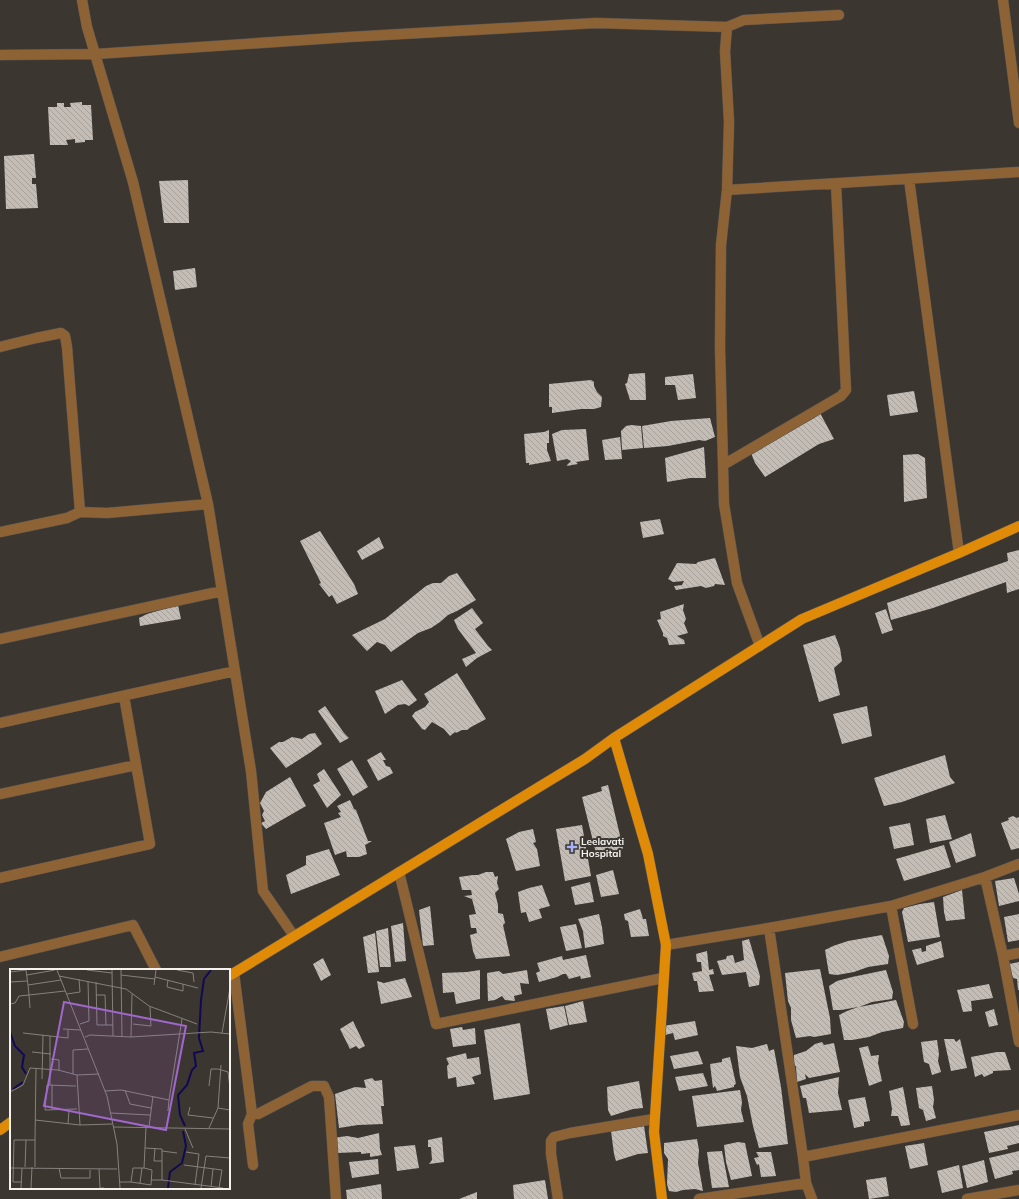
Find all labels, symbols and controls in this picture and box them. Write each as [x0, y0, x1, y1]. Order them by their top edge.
place label: Leelavati Hospital [581, 835, 624, 860]
marker: Leelavati Hospital [566, 841, 578, 853]
inset map [10, 969, 230, 1189]

